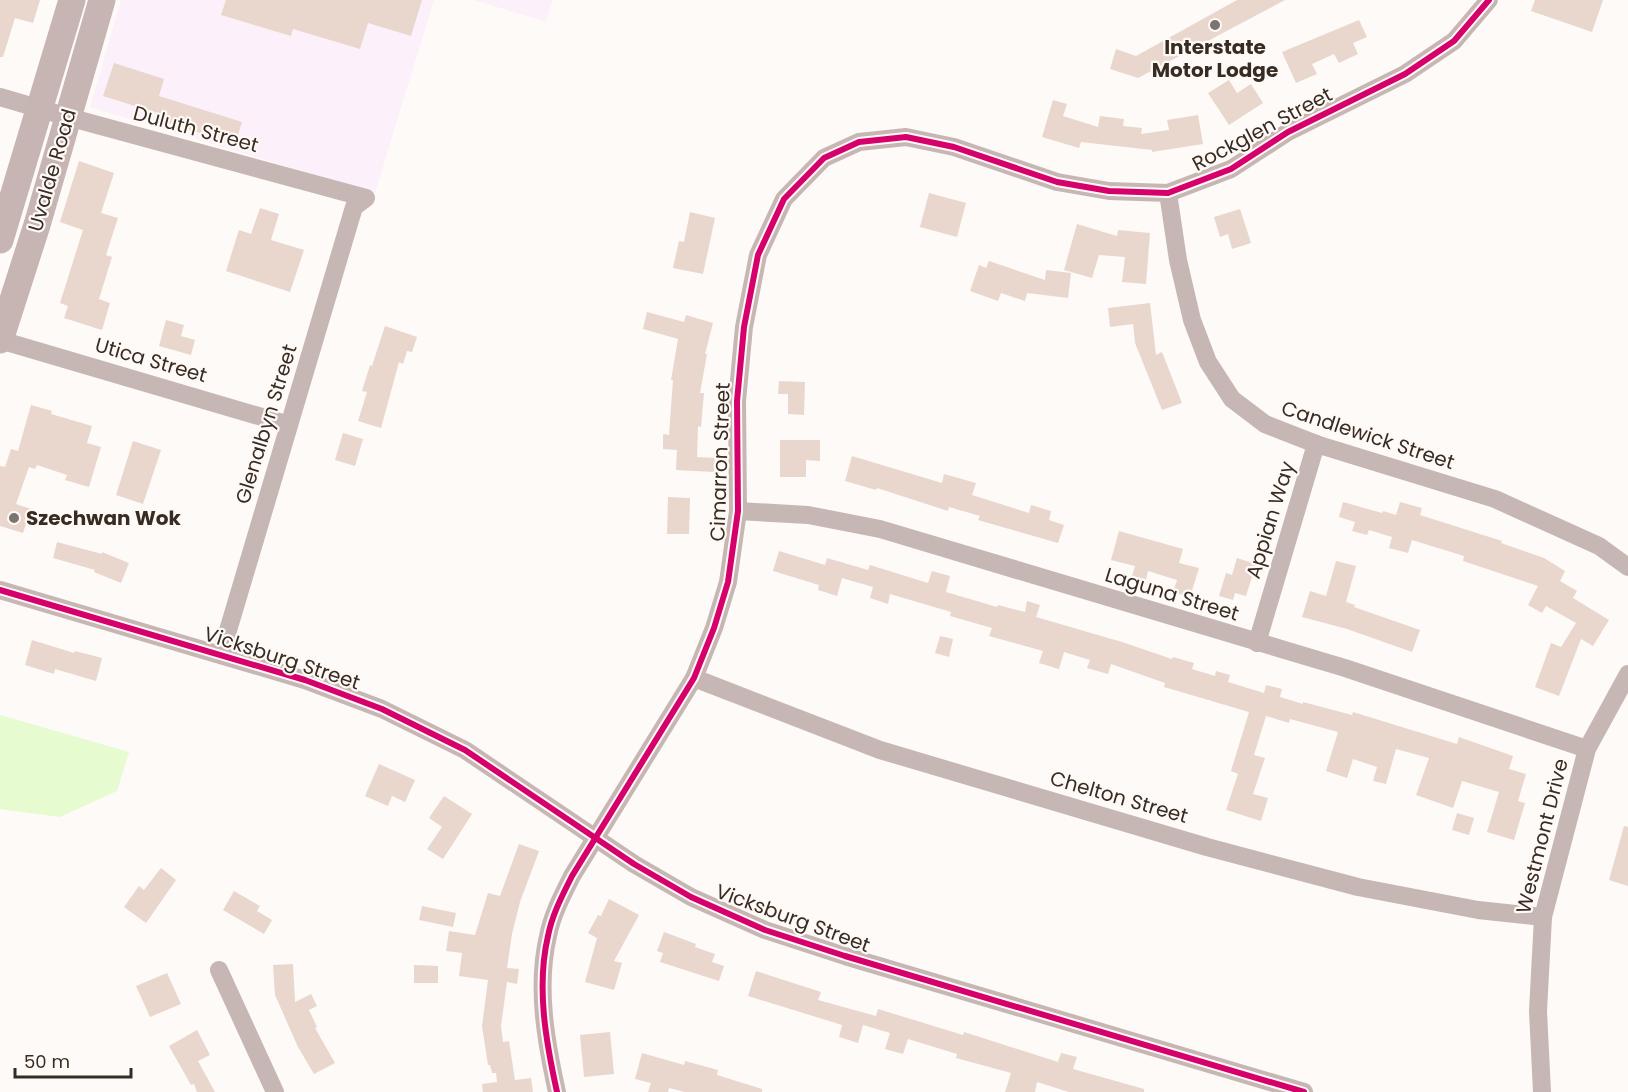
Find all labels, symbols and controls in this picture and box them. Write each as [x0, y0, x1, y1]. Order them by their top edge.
marker: Interstate Motor Lodge [1208, 18, 1222, 32]
place label: Interstate Motor Lodge [1152, 33, 1278, 84]
street label: Rockglen Street [1187, 80, 1337, 178]
street label: Duluth Street [130, 99, 262, 159]
street label: Uvalde Road [21, 105, 83, 235]
street label: Utica Street [92, 331, 210, 389]
street label: Glenalbyn Street [228, 341, 304, 507]
street label: Cimarron Street [703, 382, 737, 542]
street label: Candlewick Street [1278, 394, 1458, 476]
street label: Appian Way [1239, 458, 1301, 582]
place label: Szechwan Wok [26, 504, 182, 532]
marker: Szechwan Wok [7, 511, 21, 525]
street label: Laguna Street [1102, 560, 1242, 628]
street label: Vicksburg Street [200, 620, 364, 696]
street label: Westmont Drive [1509, 756, 1575, 916]
street label: Chelton Street [1047, 764, 1191, 830]
street label: Vicksburg Street [712, 877, 874, 959]
scale bar [15, 1041, 130, 1079]
text: 50 m [24, 1049, 70, 1074]

